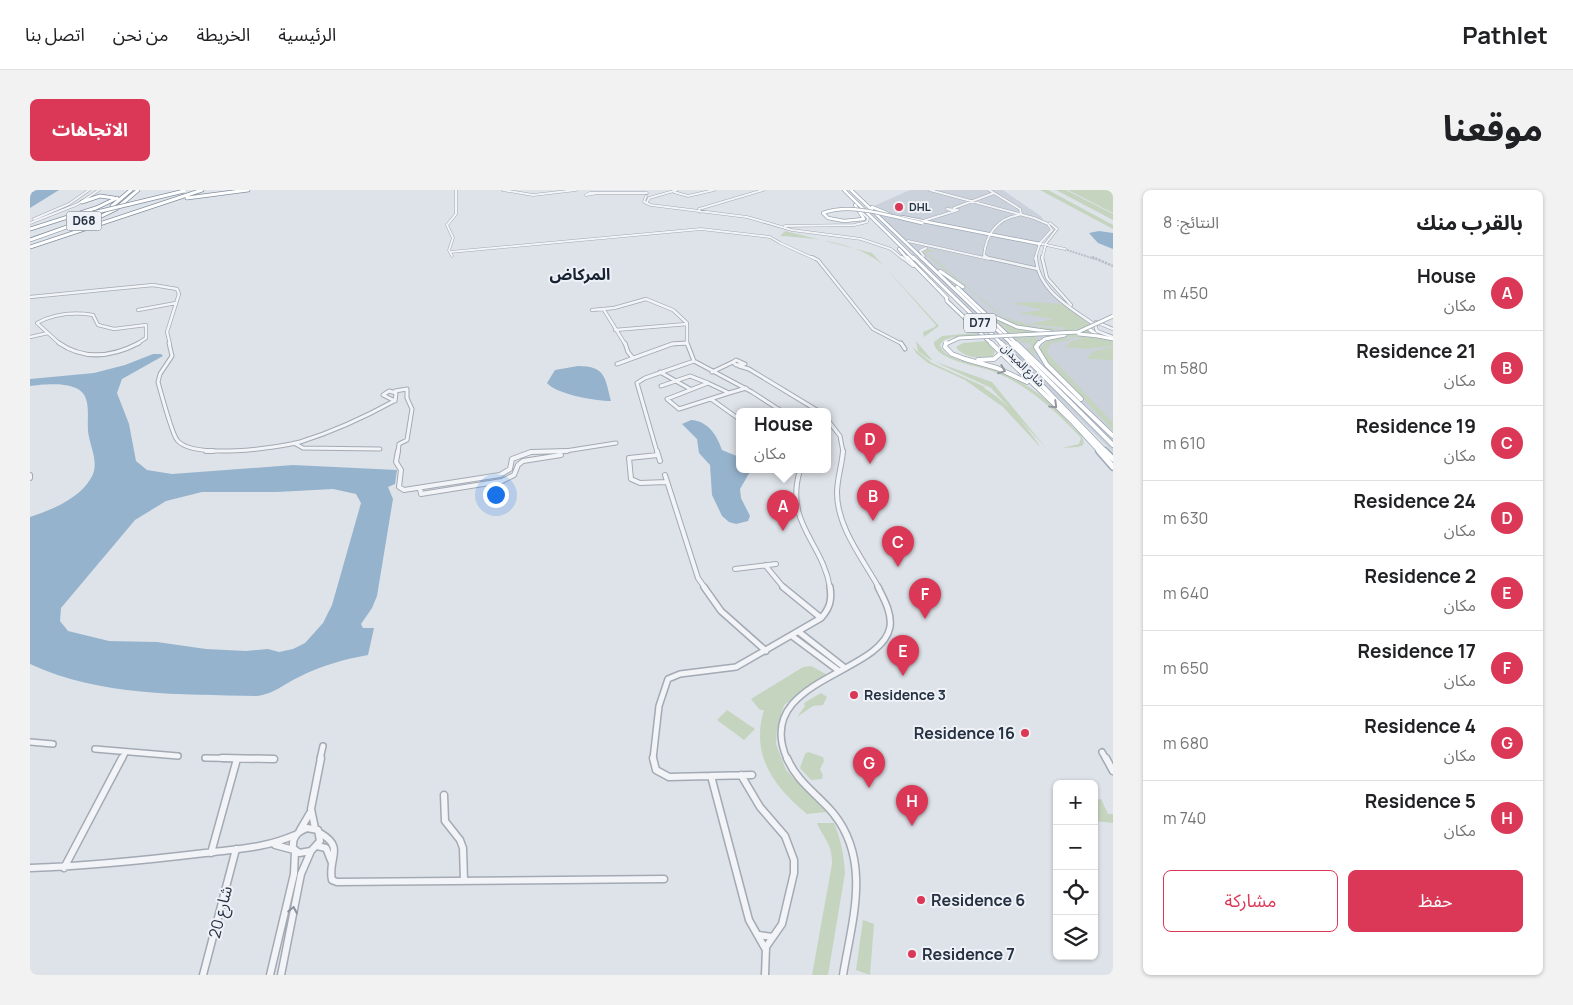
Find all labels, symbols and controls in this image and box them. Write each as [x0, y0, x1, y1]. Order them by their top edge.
text: Pathlet [1462, 18, 1548, 51]
text: اتصل بنا [25, 22, 85, 46]
text: من نحن [113, 22, 168, 46]
text: الخريطة [196, 22, 250, 46]
text: الرئيسية [278, 22, 336, 46]
button: الاتجاهات [30, 99, 150, 161]
text: موقعنا [1443, 104, 1543, 152]
place label: DHL [909, 199, 931, 214]
marker: DHL [893, 201, 905, 213]
text: بالقرب منك [1416, 208, 1523, 236]
text: النتائج: 8 [1163, 211, 1219, 233]
road number: D68 [66, 212, 102, 230]
district label: المركاض [550, 263, 610, 285]
text: House [1417, 263, 1476, 289]
text: 450 m [1163, 282, 1208, 304]
text: A [1502, 282, 1512, 304]
text: مكان [1444, 294, 1476, 316]
road number: D77 [964, 314, 996, 332]
text: Residence 21 [1356, 338, 1476, 364]
street label: شارع الميدان [998, 340, 1049, 391]
text: 580 m [1163, 357, 1208, 379]
text: B [1502, 357, 1512, 379]
one-way arrow [997, 364, 1005, 374]
text: مكان [1444, 369, 1476, 391]
one-way arrow [1048, 399, 1057, 408]
popup [736, 408, 831, 473]
text: House [754, 411, 813, 437]
text: Residence 19 [1356, 413, 1476, 439]
pin: D [854, 423, 886, 464]
text: 610 m [1163, 432, 1205, 454]
text: C [1501, 432, 1513, 454]
text: مكان [754, 442, 786, 464]
text: مكان [1444, 444, 1476, 466]
pin: B [857, 480, 889, 521]
your location [483, 482, 509, 508]
text: Residence 24 [1353, 488, 1476, 514]
pin: A [767, 490, 799, 531]
text: 630 m [1163, 507, 1208, 529]
text: D [1501, 507, 1513, 529]
text: مكان [1444, 519, 1476, 541]
pin: C [882, 526, 914, 567]
text: Residence 2 [1365, 563, 1476, 589]
pin: F [909, 578, 941, 619]
text: 640 m [1163, 582, 1209, 604]
text: E [1502, 582, 1512, 604]
text: مكان [1444, 594, 1476, 616]
pin: E [887, 635, 919, 676]
text: Residence 17 [1357, 638, 1476, 664]
text: 650 m [1163, 657, 1209, 679]
text: F [1503, 657, 1511, 679]
text: مكان [1444, 669, 1476, 691]
place label: Residence 3 [864, 685, 946, 704]
marker: Residence 3 [848, 689, 860, 701]
text: Residence 4 [1364, 713, 1476, 739]
place label: Residence 16 [914, 722, 1015, 744]
marker: Residence 16 [1019, 727, 1031, 739]
text: 680 m [1163, 732, 1209, 754]
text: G [1501, 732, 1513, 754]
text: مكان [1444, 744, 1476, 766]
pin: G [853, 747, 885, 788]
map controls [1053, 780, 1098, 960]
button: + [1053, 780, 1098, 825]
pin: H [896, 785, 928, 826]
text: Residence 5 [1365, 788, 1476, 814]
text: 740 m [1163, 807, 1206, 829]
text: H [1501, 807, 1513, 829]
text: مكان [1444, 819, 1476, 841]
button: − [1053, 825, 1098, 870]
button: locate [1053, 870, 1098, 915]
button: مشاركة [1163, 870, 1338, 932]
button: حفظ [1348, 870, 1523, 932]
street label: شارع 20 [203, 883, 239, 941]
place label: Residence 6 [931, 889, 1025, 911]
marker: Residence 6 [915, 894, 927, 906]
one-way arrow [288, 906, 298, 914]
button: layers [1053, 915, 1098, 960]
place label: Residence 7 [922, 943, 1015, 965]
marker: Residence 7 [906, 948, 918, 960]

